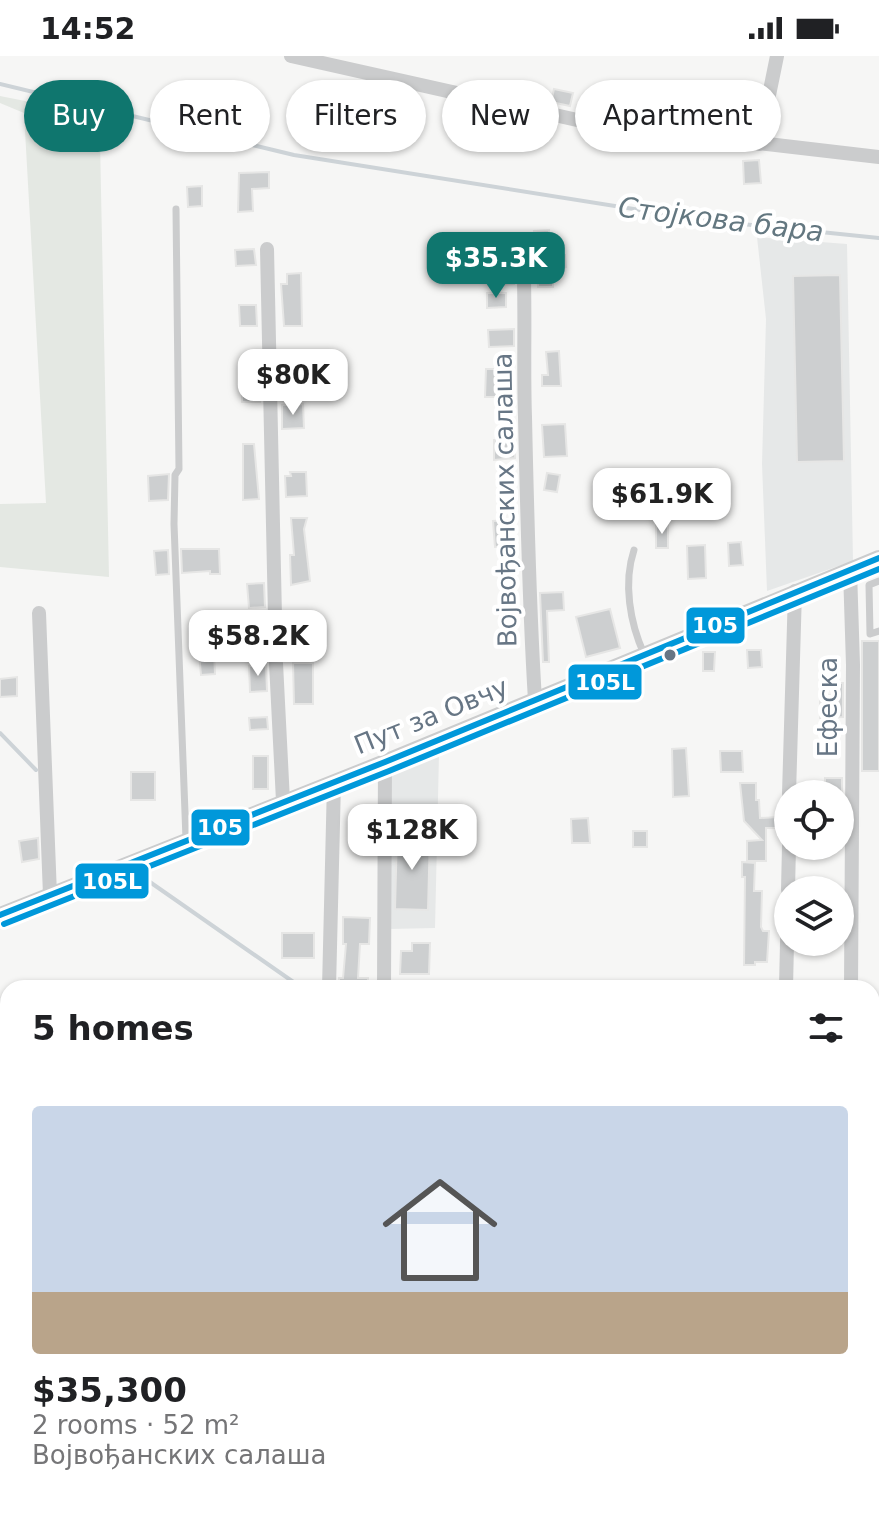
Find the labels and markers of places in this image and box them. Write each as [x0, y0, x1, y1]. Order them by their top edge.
pin: $35.3K [431, 232, 561, 300]
pin: $80K [246, 349, 340, 417]
pin: $61.9K [597, 468, 727, 536]
pin: $58.2K [193, 610, 323, 678]
unlabelled marker [662, 647, 678, 663]
pin: $128K [356, 804, 468, 872]

